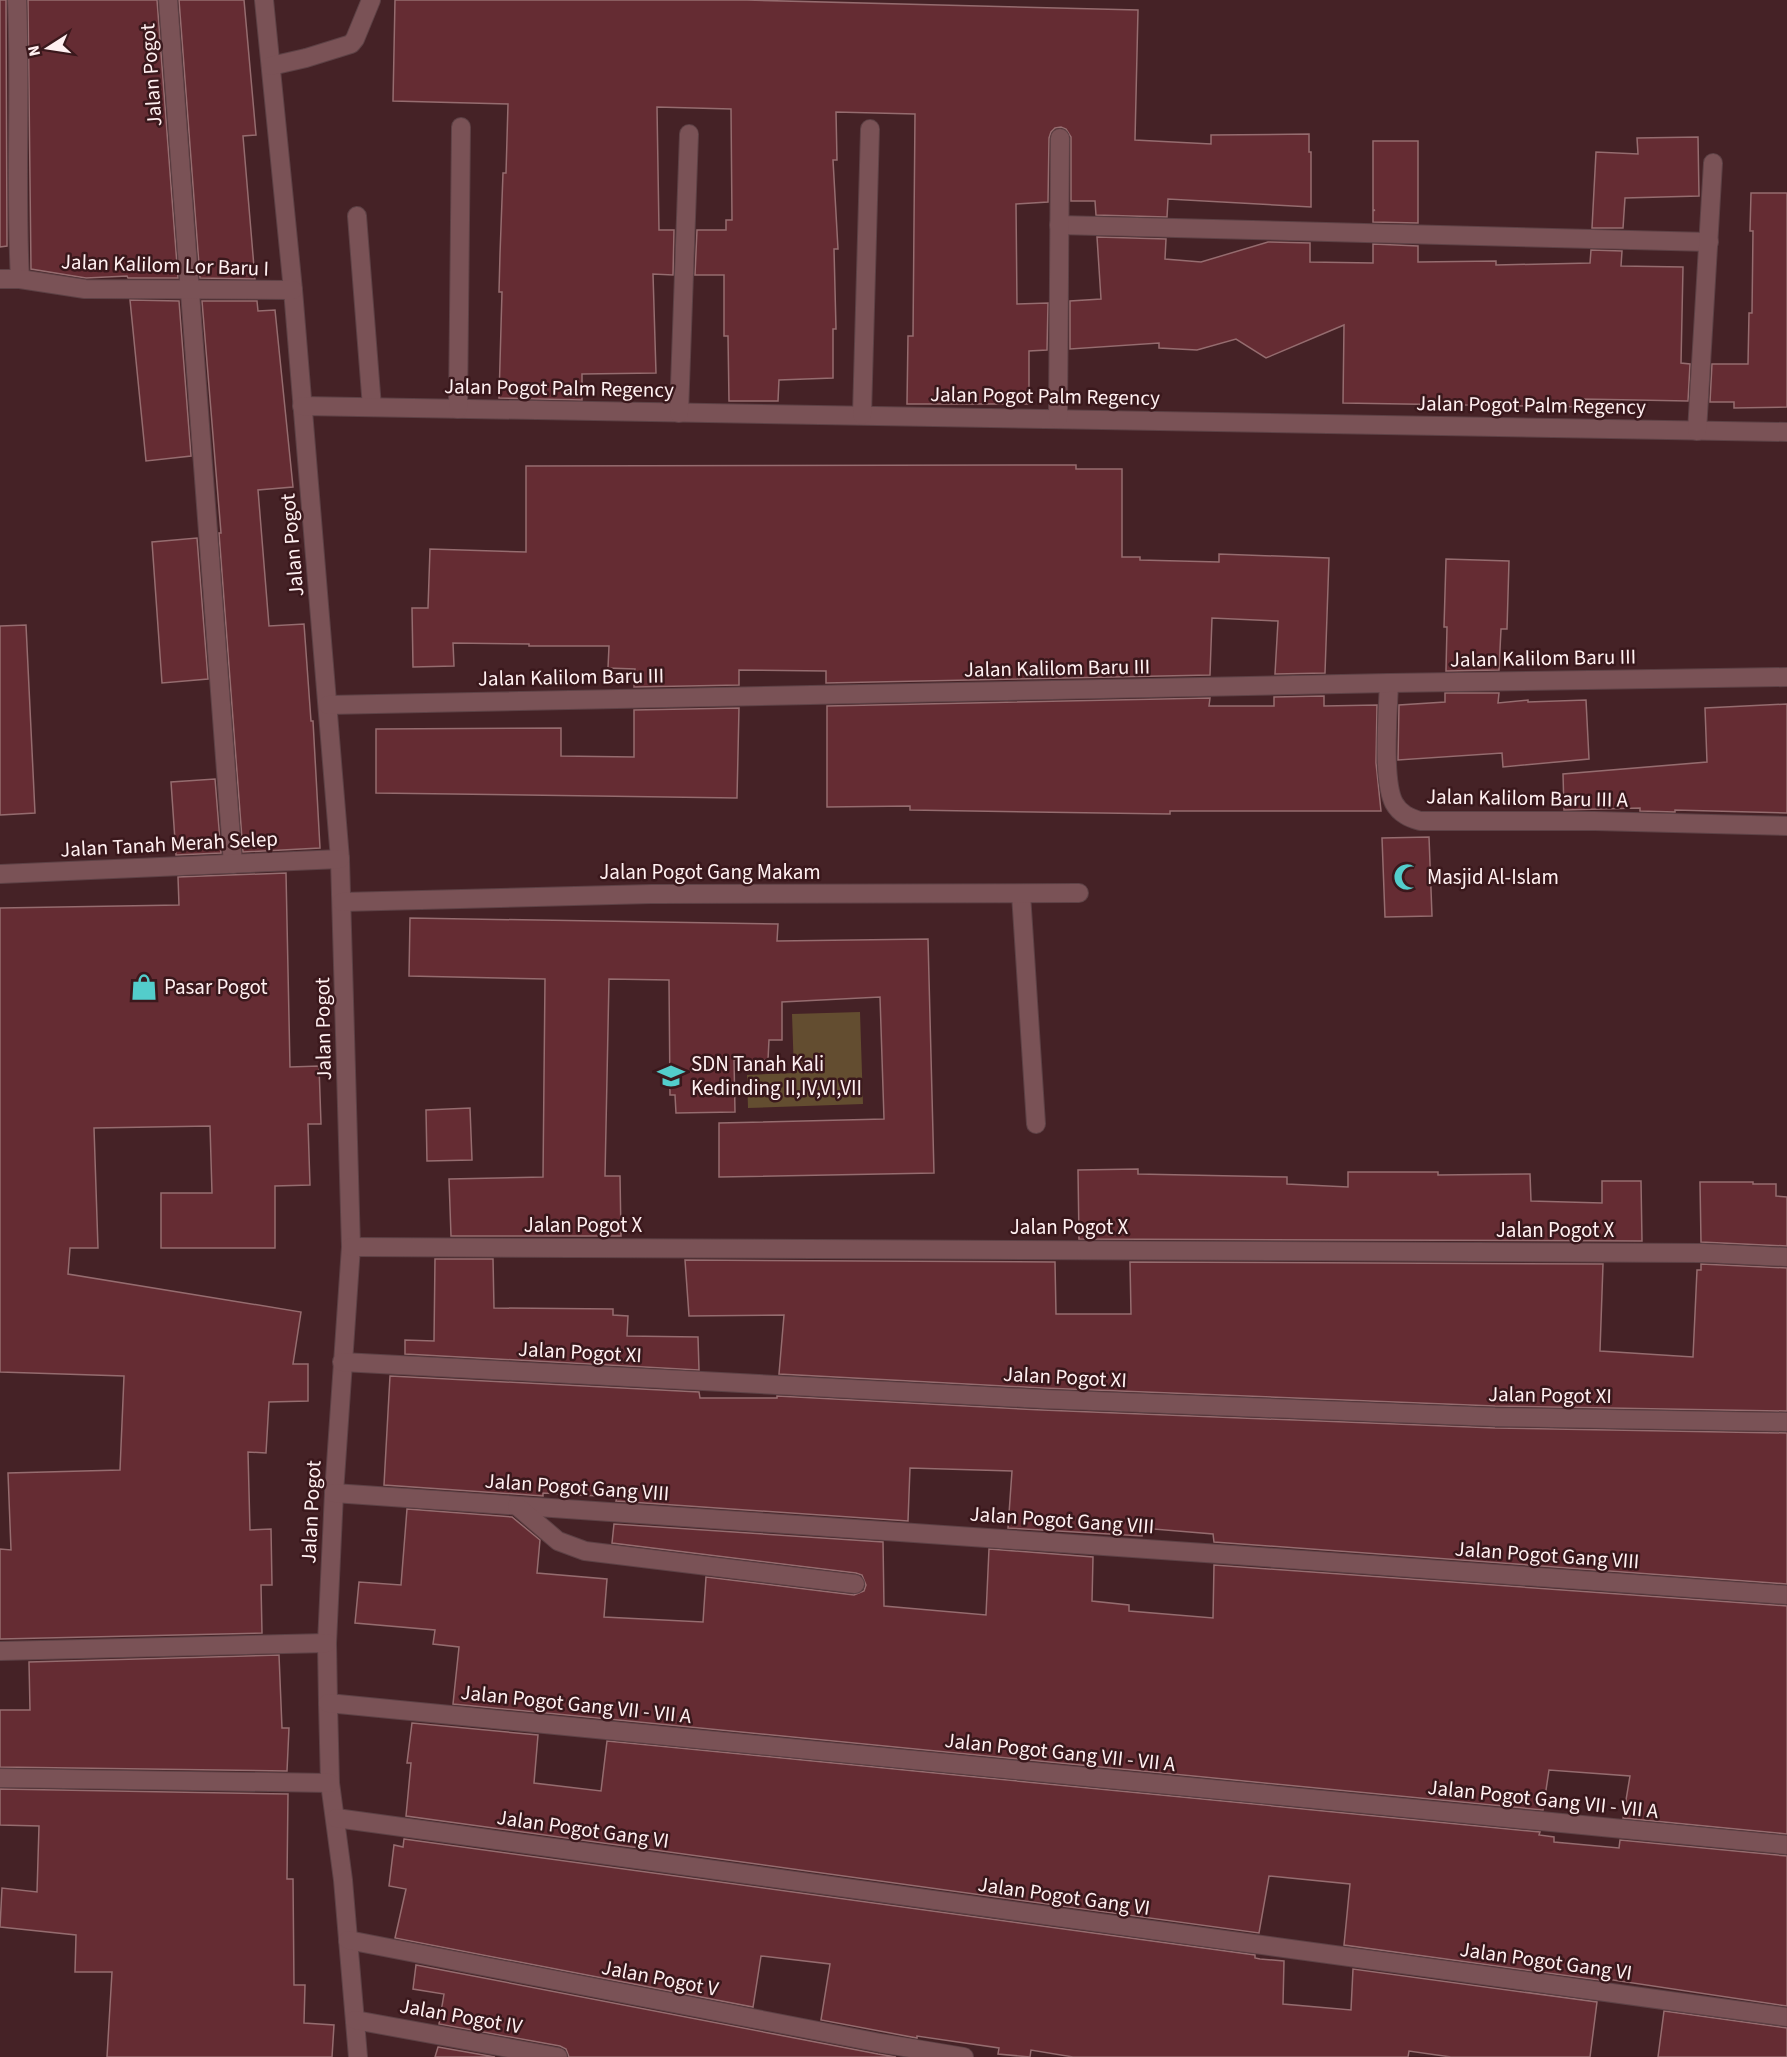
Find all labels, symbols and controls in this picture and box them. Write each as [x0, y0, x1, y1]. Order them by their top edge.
north arrow [18, 18, 78, 78]
street label: Jalan Pogot [132, 22, 170, 128]
text: N [22, 43, 46, 58]
street label: Jalan Kalilom Lor Baru I [61, 246, 269, 284]
street label: Jalan Pogot Palm Regency [444, 371, 674, 405]
street label: Jalan Pogot Palm Regency [930, 379, 1160, 413]
street label: Jalan Pogot Palm Regency [1416, 388, 1646, 422]
street label: Jalan Pogot [273, 492, 311, 598]
street label: Jalan Kalilom Baru III [1450, 641, 1636, 675]
street label: Jalan Kalilom Baru III [964, 651, 1150, 685]
street label: Jalan Kalilom Baru III [478, 660, 664, 694]
street label: Jalan Kalilom Baru III A [1426, 781, 1629, 815]
street label: Jalan Tanah Merah Selep [59, 823, 279, 865]
street label: Jalan Pogot Gang Makam [599, 857, 821, 887]
mosque icon: Masjid Al-Islam [1392, 862, 1422, 892]
place label: Masjid Al-Islam [1427, 862, 1559, 892]
shop icon: Pasar Pogot [129, 972, 159, 1002]
place label: Pasar Pogot [164, 972, 268, 1002]
street label: Jalan Pogot [307, 977, 339, 1081]
place label: SDN Tanah Kali Kedinding II,IV,VI,VII [691, 1049, 862, 1103]
school or university icon: SDN Tanah Kali Kedinding II,IV,VI,VII [656, 1061, 686, 1091]
street label: Jalan Pogot X [524, 1210, 642, 1240]
street label: Jalan Pogot X [1010, 1212, 1128, 1242]
street label: Jalan Pogot X [1496, 1215, 1614, 1245]
street label: Jalan Pogot XI [517, 1334, 643, 1370]
street label: Jalan Pogot XI [1002, 1359, 1128, 1395]
street label: Jalan Pogot XI [1488, 1379, 1612, 1411]
street label: Jalan Pogot [293, 1460, 329, 1564]
street label: Jalan Pogot Gang VIII [484, 1466, 670, 1508]
street label: Jalan Pogot Gang VIII [969, 1499, 1155, 1541]
street label: Jalan Pogot Gang VIII [1454, 1534, 1640, 1576]
street label: Jalan Pogot Gang VII - VII A [459, 1677, 693, 1731]
street label: Jalan Pogot Gang VII - VII A [943, 1725, 1177, 1779]
street label: Jalan Pogot Gang VII - VII A [1426, 1772, 1660, 1826]
street label: Jalan Pogot Gang VI [495, 1802, 671, 1856]
street label: Jalan Pogot Gang VI [976, 1869, 1152, 1923]
street label: Jalan Pogot Gang VI [1458, 1934, 1634, 1988]
street label: Jalan Pogot V [599, 1952, 721, 2004]
street label: Jalan Pogot IV [397, 1990, 525, 2042]

